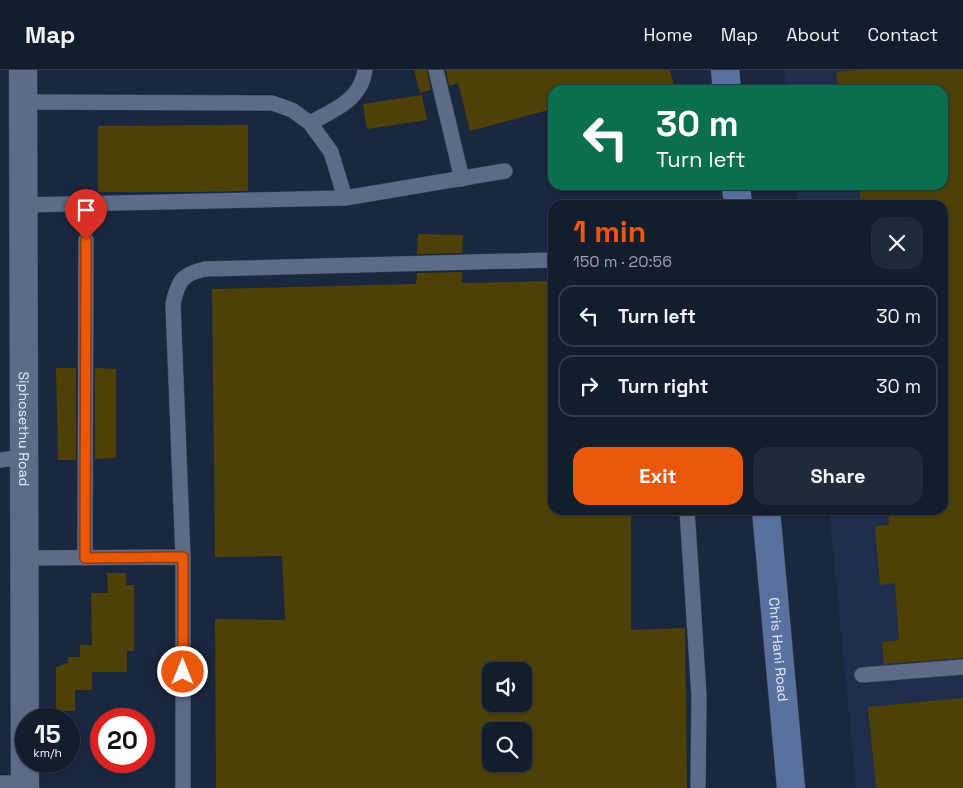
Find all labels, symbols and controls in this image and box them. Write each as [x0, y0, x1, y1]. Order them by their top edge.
text: Map [25, 19, 75, 50]
text: Home [644, 23, 693, 46]
text: Map [721, 23, 758, 46]
text: About [786, 23, 840, 46]
text: Contact [868, 23, 938, 46]
text: 30 m [656, 102, 739, 146]
icon: left [573, 105, 638, 170]
text: Turn left [656, 145, 746, 173]
pin [65, 189, 107, 240]
icon: arrive [72, 196, 100, 224]
text: 1 min [573, 212, 646, 251]
button: close [871, 217, 923, 269]
text: 150 m · 20:56 [573, 251, 672, 272]
icon: left [575, 302, 603, 330]
text: Turn left [618, 304, 696, 329]
text: 30 m [876, 304, 921, 329]
street label: Siphosethu Road [15, 371, 33, 487]
icon: right [575, 372, 603, 400]
text: Turn right [618, 374, 708, 399]
text: 30 m [876, 374, 921, 399]
button: Exit [573, 447, 743, 505]
button: Share [753, 447, 923, 505]
street label: Chris Hani Road [765, 597, 792, 702]
position arrow [156, 645, 208, 697]
map controls [482, 662, 532, 772]
button: sound [482, 662, 532, 712]
speed limit sign: 20 [90, 708, 155, 773]
text: 15 [34, 718, 61, 750]
button: search [482, 722, 532, 772]
text: km/h [33, 745, 62, 761]

